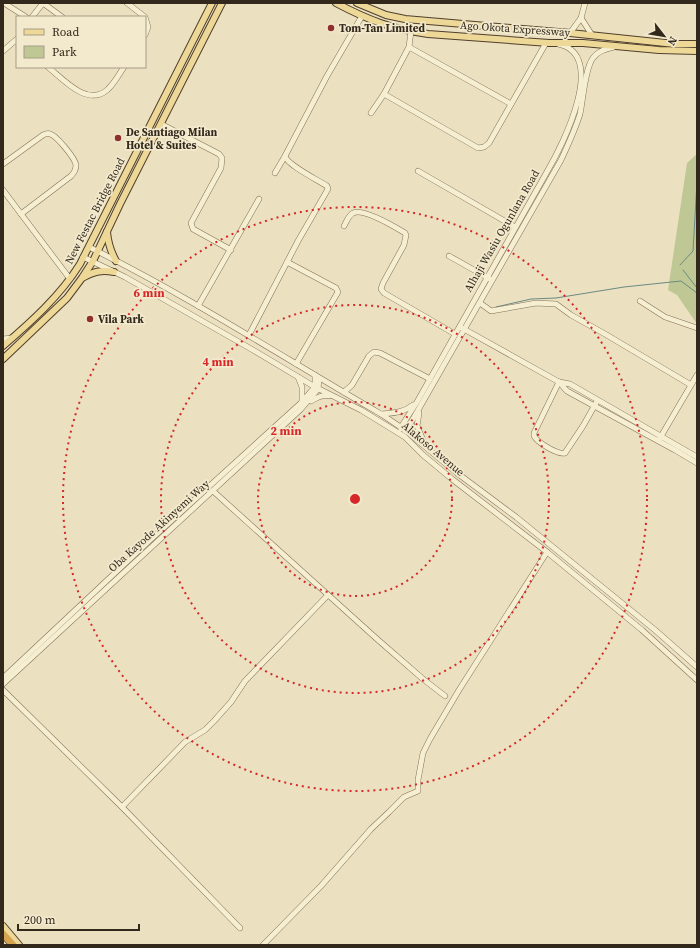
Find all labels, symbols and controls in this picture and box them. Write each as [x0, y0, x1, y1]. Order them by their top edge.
legend [16, 16, 146, 68]
north arrow [644, 16, 684, 56]
street label: Ago Okota Expressway [459, 18, 571, 40]
place label: Tom-Tan Limited [339, 21, 425, 36]
marker: Tom-Tan Limited [326, 23, 336, 33]
text: Road [52, 24, 79, 40]
text: N [664, 34, 681, 48]
text: Park [52, 44, 77, 60]
place label: De Santiago Milan Hotel & Suites [126, 125, 217, 153]
marker: De Santiago Milan Hotel & Suites [113, 133, 123, 143]
street label: New Festac Bridge Road [62, 155, 129, 267]
street label: Alhaji Wasiu Ogunlana Road [461, 166, 544, 295]
text: 6 min [133, 285, 165, 301]
place label: Vila Park [98, 312, 144, 327]
marker: Vila Park [85, 314, 95, 324]
text: 4 min [202, 354, 234, 370]
street label: Alakoso Avenue [399, 418, 468, 480]
text: 2 min [270, 423, 302, 439]
street label: Oba Kayode Akinyemi Way [105, 476, 213, 575]
centre of rings [348, 492, 362, 506]
scale bar [18, 906, 139, 932]
text: 200 m [24, 912, 56, 928]

